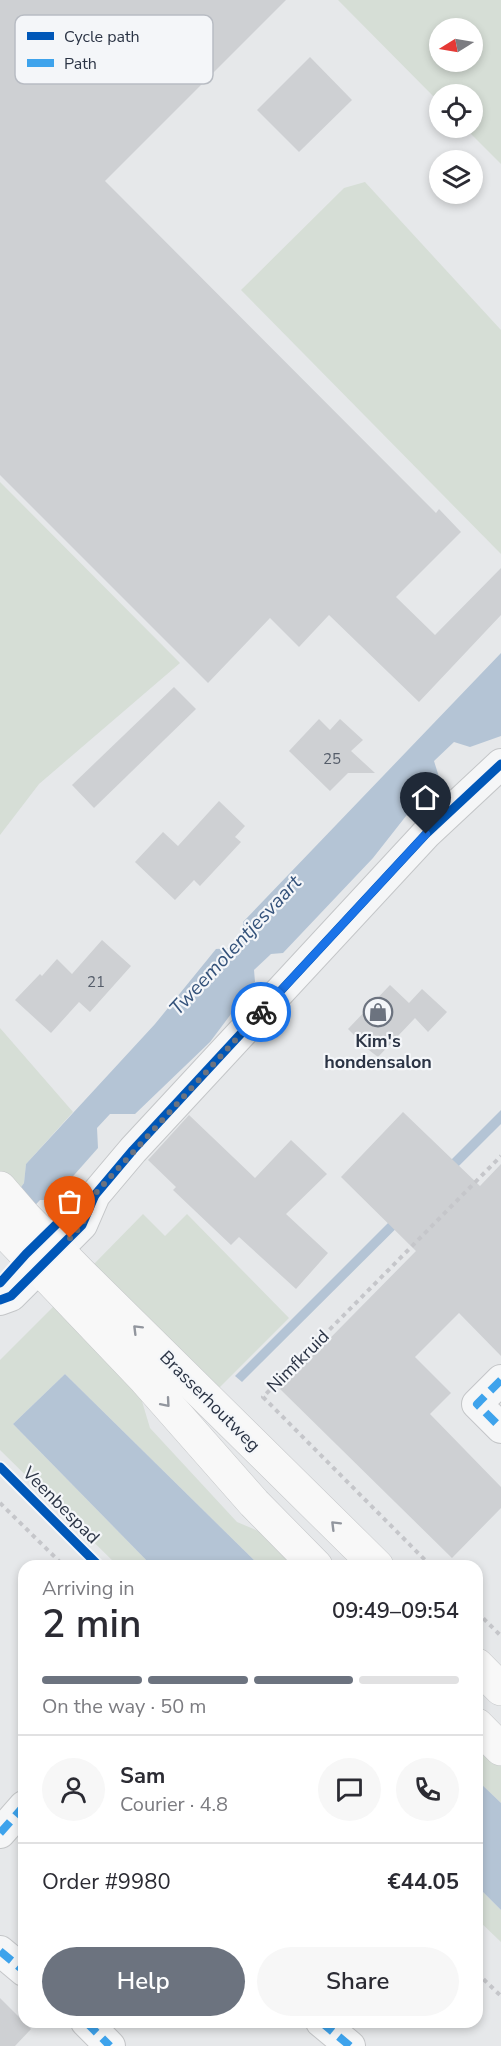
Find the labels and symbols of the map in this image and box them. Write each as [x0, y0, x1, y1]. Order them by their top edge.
legend [15, 15, 213, 84]
north arrow [429, 18, 483, 72]
text: Cycle path [64, 26, 140, 48]
text: Path [64, 53, 97, 75]
house number: 25 [323, 749, 341, 769]
pin [400, 772, 451, 834]
water label: Tweemolentjesvaart [163, 869, 308, 1021]
house number: 21 [87, 972, 105, 992]
courier [231, 982, 291, 1042]
shop icon: Kim's hondensalon [362, 996, 394, 1028]
place label: Kim's hondensalon [324, 1029, 432, 1074]
pin [44, 1176, 95, 1238]
one-way arrow [133, 1325, 144, 1336]
street label: Nimfkruid [262, 1325, 334, 1397]
street label: Brasserhoutweg [154, 1345, 266, 1457]
one-way arrow [159, 1396, 170, 1407]
street label: Veenbespad [16, 1460, 105, 1549]
one-way arrow [332, 1521, 342, 1532]

